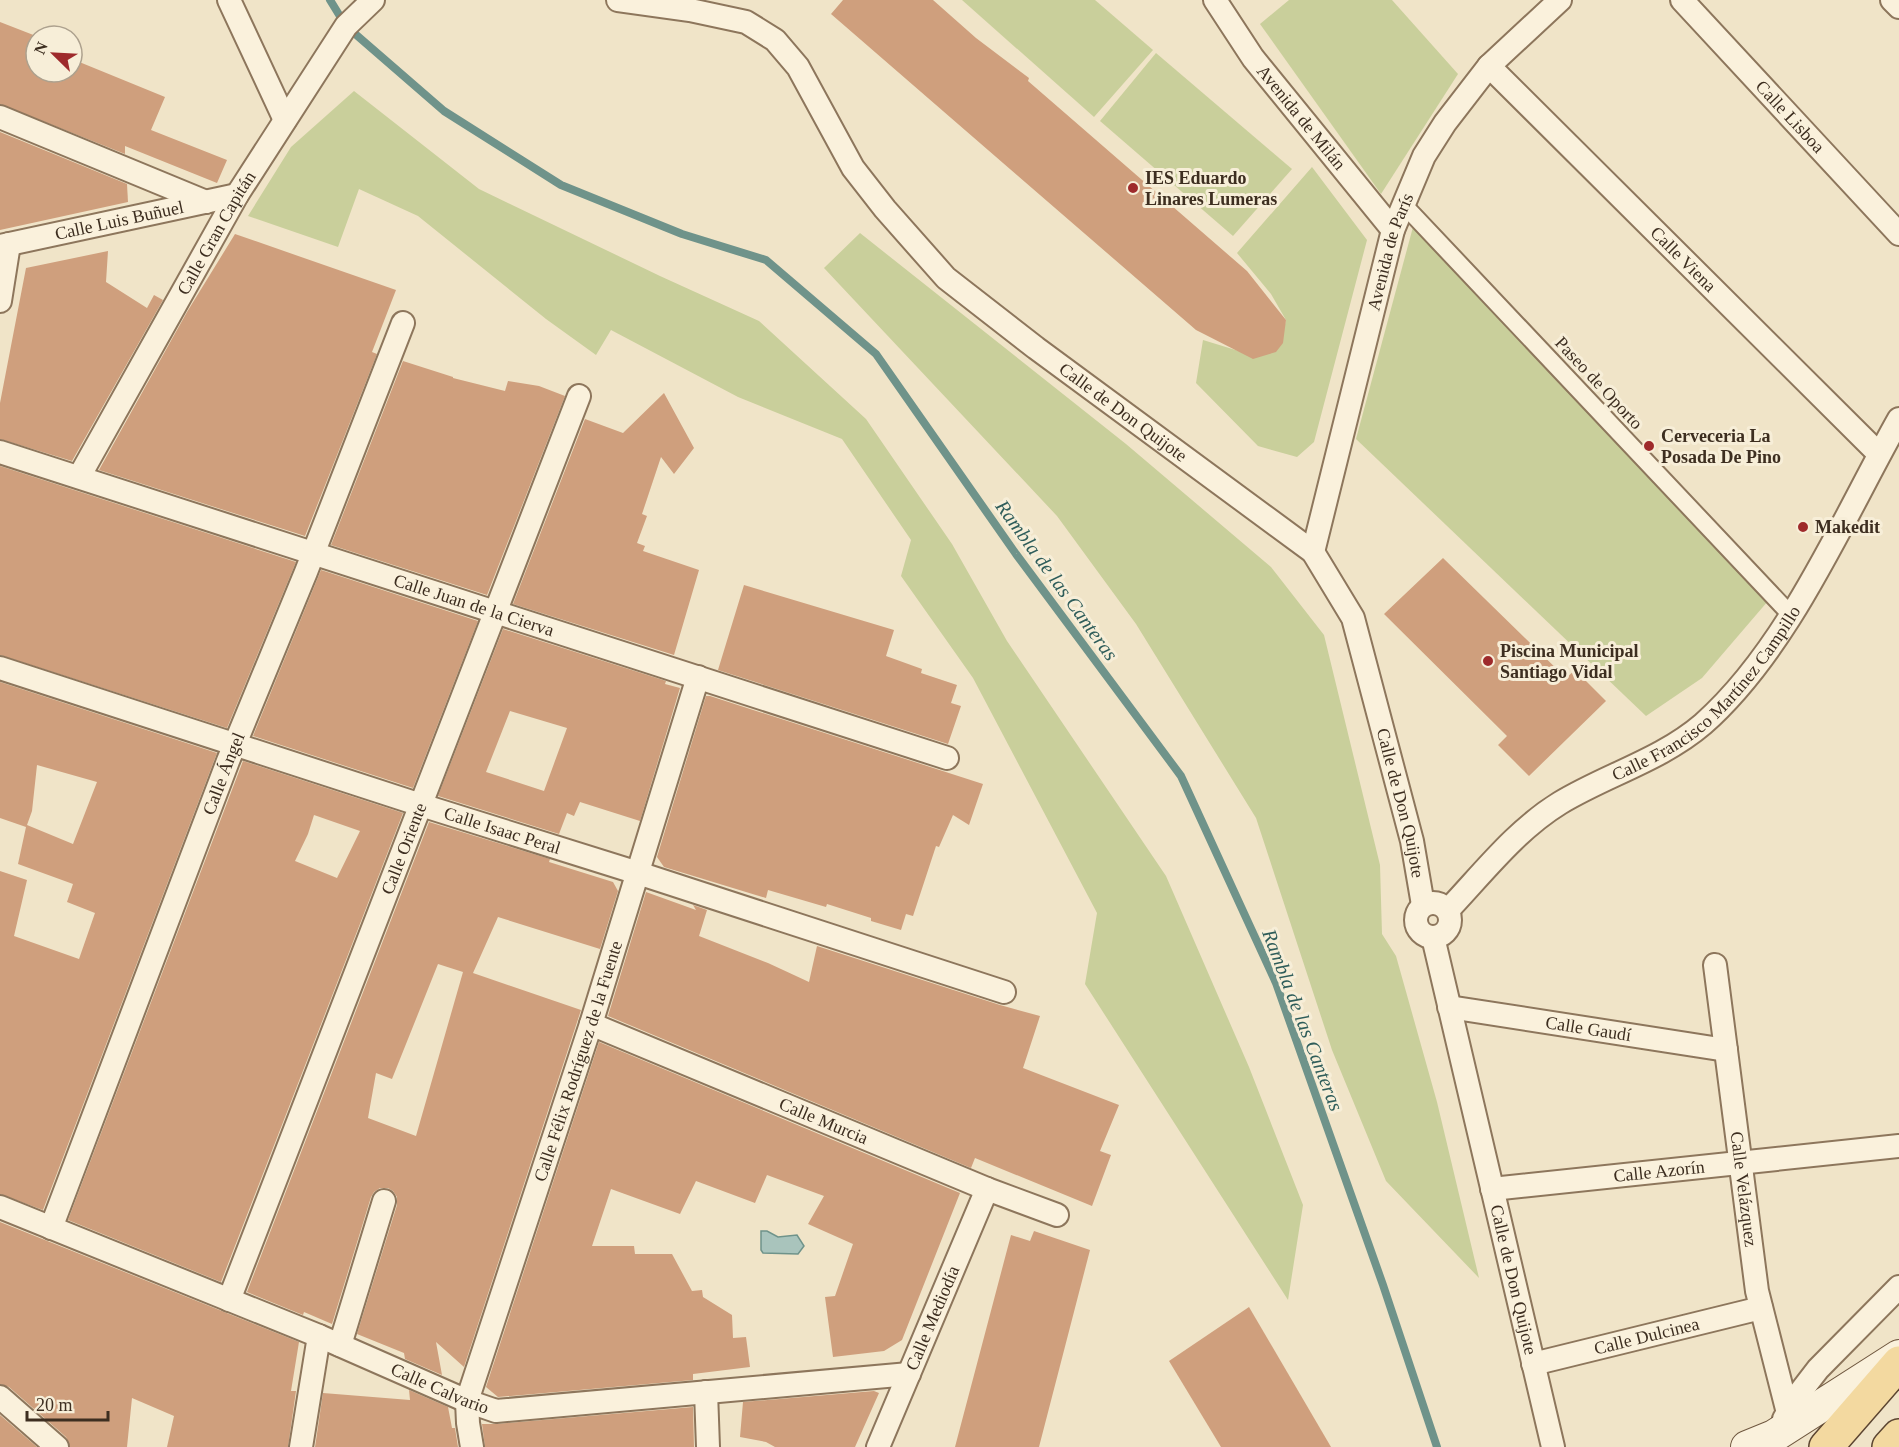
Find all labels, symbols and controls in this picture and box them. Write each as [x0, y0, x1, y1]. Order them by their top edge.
north arrow [24, 24, 84, 84]
text: N [31, 39, 51, 57]
street label: Avenida de Milán [1253, 61, 1350, 174]
street label: Calle Lisboa [1752, 76, 1829, 157]
street label: Calle Gran Capitán [173, 167, 260, 298]
place label: IES Eduardo Linares Lumeras [1145, 168, 1277, 209]
marker: IES Eduardo Linares Lumeras [1126, 181, 1140, 195]
street label: Avenida de París [1363, 190, 1417, 313]
street label: Calle Luis Buñuel [53, 197, 185, 244]
street label: Calle Viena [1646, 222, 1720, 296]
street label: Paseo de Oporto [1551, 333, 1647, 433]
street label: Calle de Don Quijote [1055, 359, 1191, 466]
place label: Cerveceria La Posada De Pino [1661, 426, 1781, 467]
marker: Cerveceria La Posada De Pino [1642, 439, 1656, 453]
water label: Rambla de las Canteras [991, 495, 1123, 665]
place label: Makedit [1815, 517, 1880, 537]
marker: Makedit [1796, 520, 1810, 534]
street label: Calle Juan de la Cierva [391, 570, 556, 640]
street label: Calle Francisco Martínez Campillo [1609, 602, 1805, 785]
place label: Piscina Municipal Santiago Vidal [1500, 641, 1639, 682]
marker: Piscina Municipal Santiago Vidal [1481, 654, 1495, 668]
street label: Calle de Don Quijote [1373, 726, 1428, 879]
street label: Calle Ángel [199, 730, 249, 818]
street label: Calle Oriente [377, 800, 431, 897]
street label: Calle Isaac Peral [442, 803, 563, 858]
water label: Rambla de las Canteras [1258, 925, 1348, 1114]
street label: Calle Félix Rodríguez de la Fuente [530, 938, 626, 1184]
street label: Calle Gaudí [1544, 1012, 1633, 1045]
street label: Calle Murcia [776, 1094, 871, 1148]
street label: Calle Velázquez [1727, 1130, 1761, 1248]
street label: Calle Azorín [1612, 1157, 1706, 1186]
street label: Calle de Don Quijote [1486, 1203, 1541, 1357]
street label: Calle Mediodía [902, 1263, 963, 1373]
street label: Calle Dulcinea [1592, 1314, 1701, 1359]
street label: Calle Calvario [388, 1359, 492, 1418]
scale bar [27, 1384, 108, 1422]
text: 20 m [36, 1395, 73, 1415]

